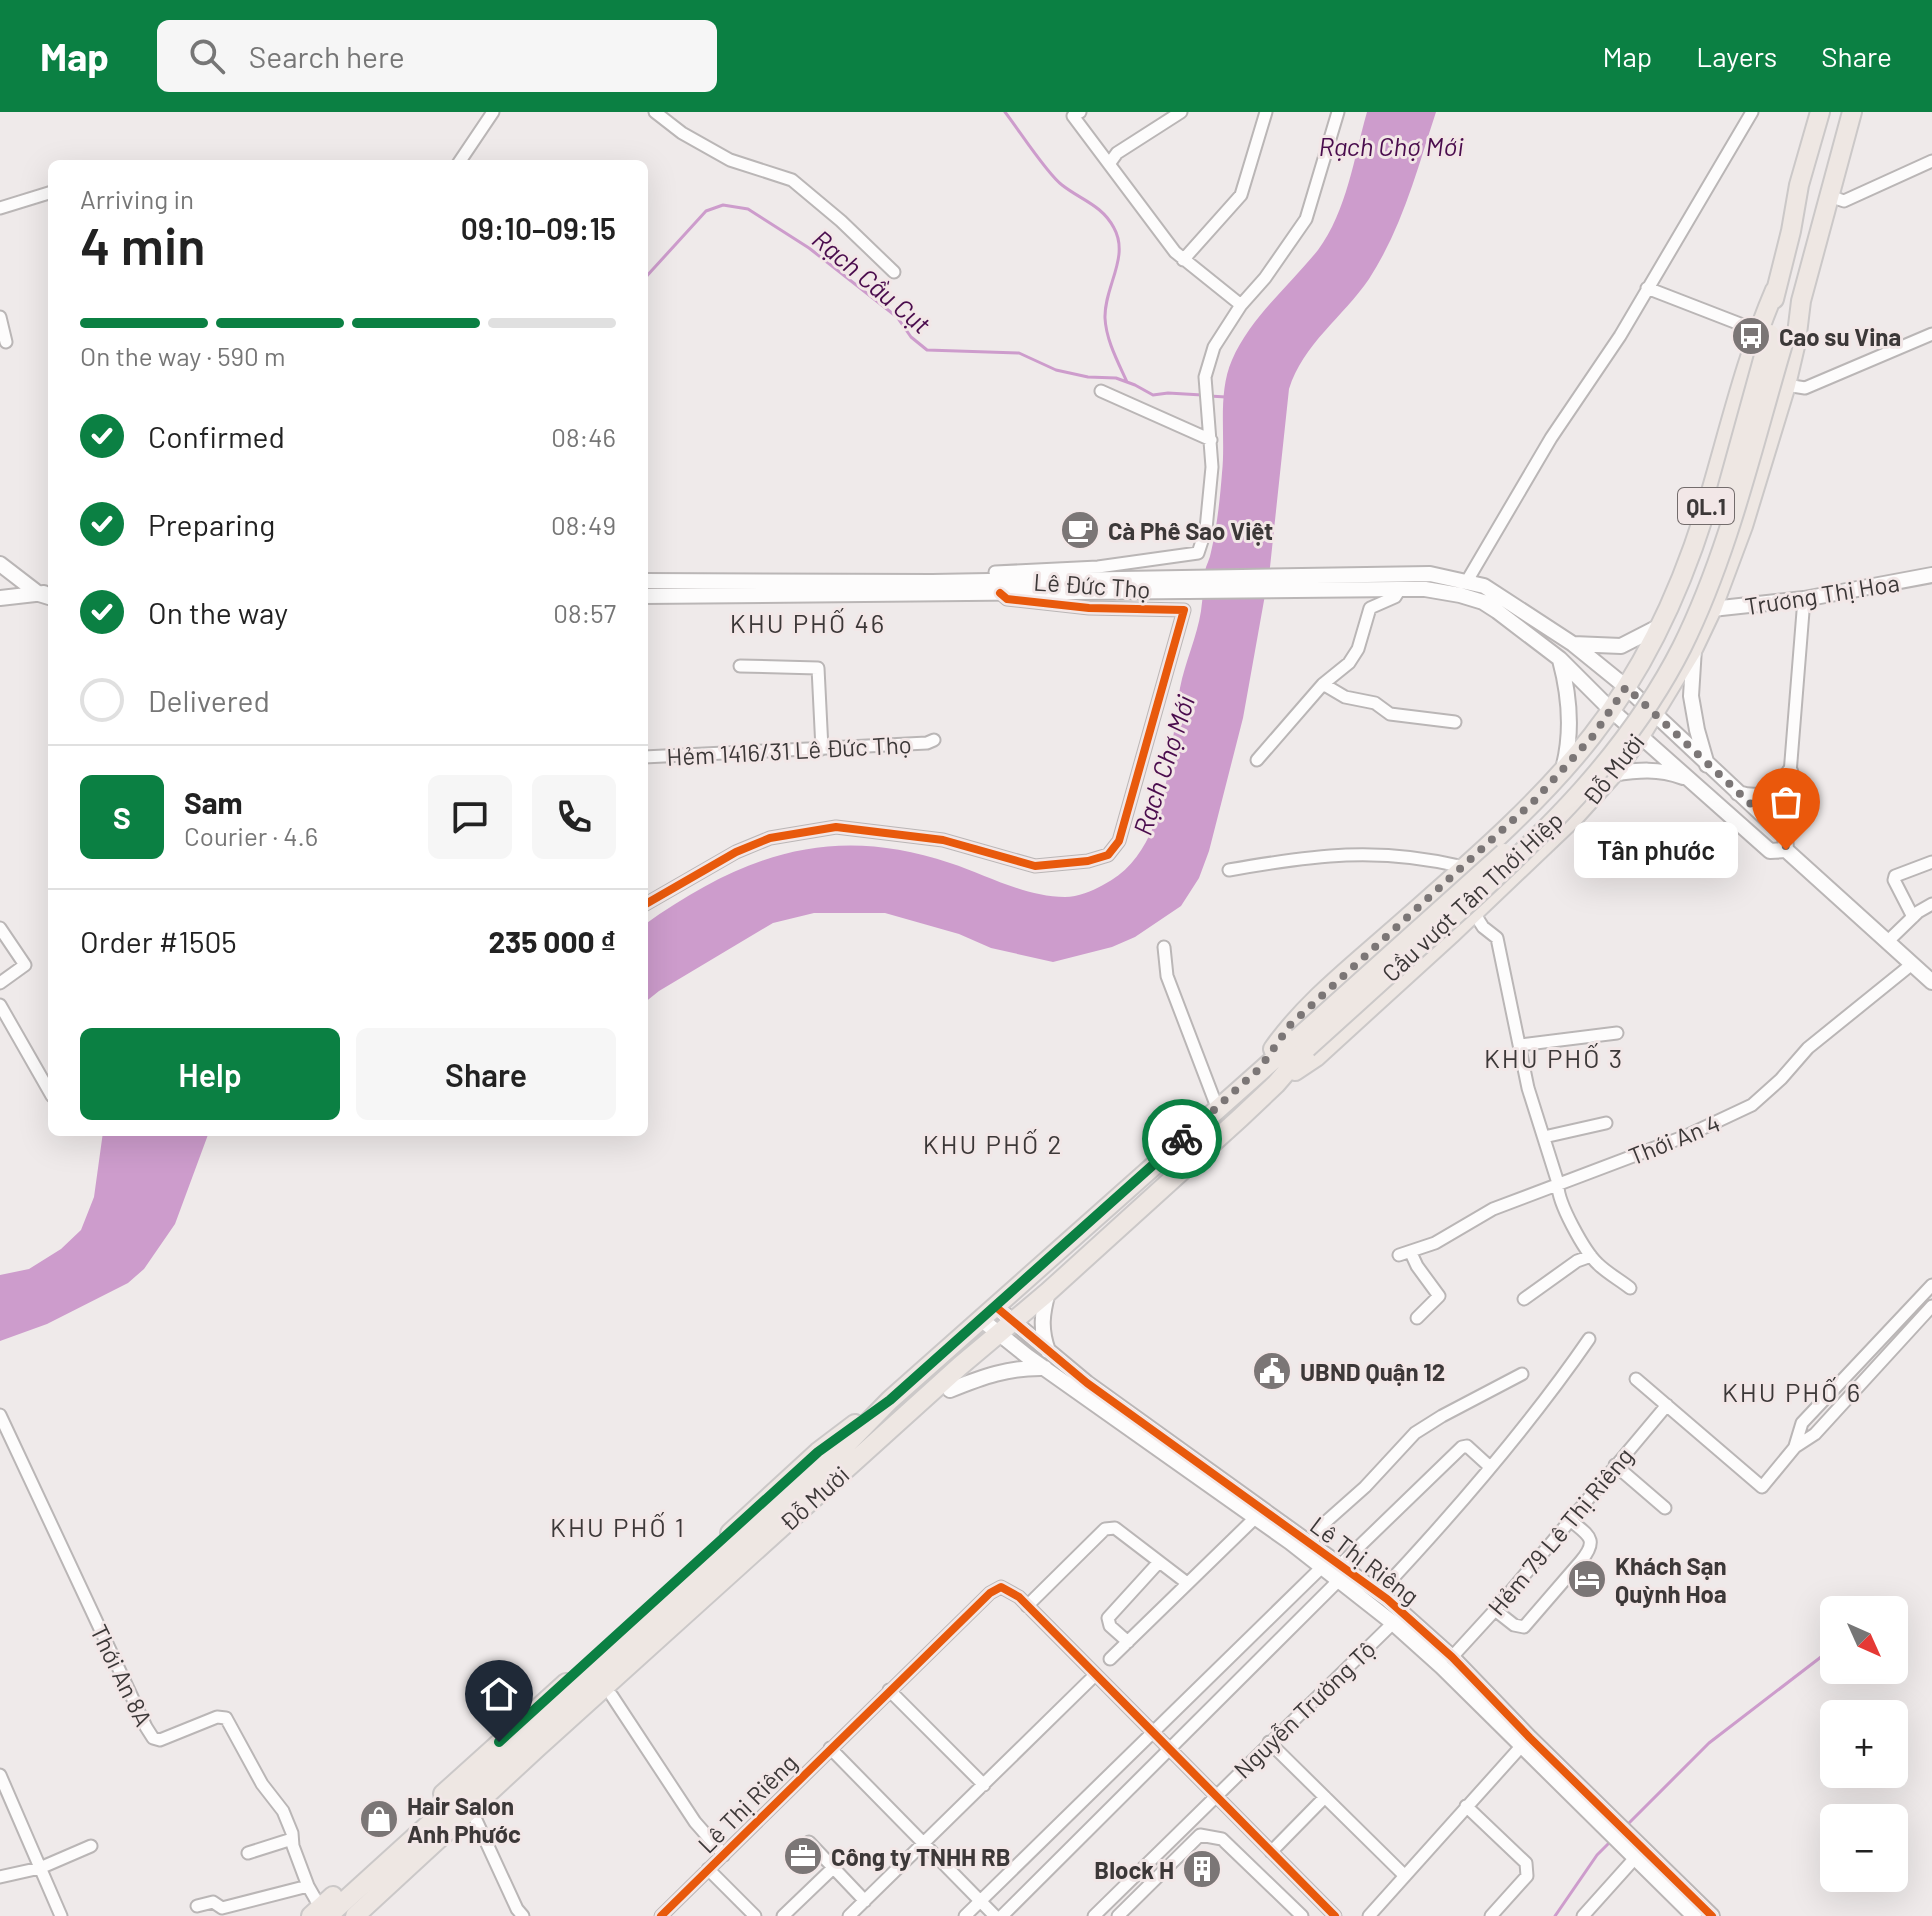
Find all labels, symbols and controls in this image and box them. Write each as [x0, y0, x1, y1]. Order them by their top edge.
search box [157, 20, 717, 92]
text: Map [40, 33, 109, 79]
icon: search [185, 34, 229, 78]
text: Search here [249, 38, 405, 74]
text: Map [1602, 39, 1652, 73]
text: Layers [1696, 39, 1777, 73]
text: Share [1821, 39, 1892, 73]
water label: Rạch Chợ Mới [1318, 130, 1464, 161]
text: Arriving in [80, 183, 194, 214]
text: 09:10–09:15 [461, 210, 616, 246]
text: 4 min [80, 213, 205, 275]
water label: Rạch Cầu Cụt [807, 223, 937, 339]
bus stop icon: Cao su Vina [1730, 315, 1772, 357]
place label: Cao su Vina [1779, 322, 1901, 351]
text: On the way · 590 m [80, 340, 285, 371]
icon: check [80, 414, 124, 458]
text: Confirmed [148, 418, 285, 454]
text: 08:46 [551, 421, 616, 452]
road number: QL.1 [1678, 488, 1734, 524]
icon: check [80, 502, 124, 546]
text: Preparing [148, 506, 275, 542]
text: 08:49 [551, 509, 616, 540]
cafe icon: Cà Phê Sao Việt [1059, 509, 1101, 551]
place label: Cà Phê Sao Việt [1108, 516, 1273, 546]
street label: Lê Đức Thọ [1033, 566, 1151, 604]
street label: Trương Thị Hoa [1743, 567, 1901, 621]
icon: check [80, 590, 124, 634]
text: On the way [148, 594, 288, 630]
text: 08:57 [553, 597, 616, 628]
district label: KHU PHỐ 46 [730, 607, 886, 638]
text: Delivered [148, 682, 270, 718]
water label: Rạch Chợ Mới [1126, 691, 1200, 839]
street label: Đỗ Mười [1576, 727, 1650, 811]
street label: Hẻm 1416/31 Lê Đức Thọ [666, 729, 912, 771]
pin [1752, 768, 1820, 850]
button: chat [428, 775, 512, 859]
button: phone [532, 775, 616, 859]
icon: bag [1764, 780, 1808, 824]
text: Sam [184, 784, 243, 820]
text: S [113, 799, 131, 835]
street label: Cầu vượt Tân Thới Hiệp [1376, 805, 1568, 987]
text: Courier · 4.6 [184, 820, 318, 851]
callout: Tân phước [1574, 822, 1738, 878]
text: Tân phước [1597, 834, 1715, 865]
text: Order #1505 [80, 923, 237, 959]
text: 235 000 ₫ [489, 923, 616, 959]
button: Help [80, 1028, 340, 1120]
button: Share [356, 1028, 616, 1120]
district label: KHU PHỐ 3 [1484, 1042, 1624, 1073]
courier [1142, 1099, 1222, 1179]
street label: Thới An 4 [1624, 1108, 1724, 1170]
icon: bike [1160, 1117, 1204, 1161]
district label: KHU PHỐ 2 [923, 1128, 1063, 1159]
public building icon: UBND Quận 12 [1251, 1350, 1293, 1392]
place label: UBND Quận 12 [1300, 1357, 1445, 1386]
district label: KHU PHỐ 6 [1722, 1376, 1862, 1407]
street label: Hẻm 79 Lê Thị Riêng [1481, 1441, 1639, 1621]
street label: Đỗ Mười [773, 1459, 855, 1537]
street label: Lê Thị Riêng [1305, 1510, 1425, 1610]
district label: KHU PHỐ 1 [550, 1511, 686, 1542]
place label: Khách Sạn Quỳnh Hoa [1615, 1551, 1727, 1608]
hotel icon: Khách Sạn Quỳnh Hoa [1566, 1558, 1608, 1600]
north arrow [1820, 1596, 1908, 1684]
map controls [1820, 1596, 1908, 1892]
street label: Thới An 8A [85, 1619, 159, 1731]
street label: Nguyễn Trường Tộ [1227, 1634, 1381, 1784]
pin [465, 1660, 533, 1742]
icon: home [477, 1672, 521, 1716]
button: + [1820, 1700, 1908, 1788]
street label: Lê Thị Riêng [691, 1747, 803, 1859]
place label: Hair Salon Anh Phước [407, 1791, 521, 1848]
shop icon: Hair Salon Anh Phước [358, 1798, 400, 1840]
button: − [1820, 1804, 1908, 1892]
office icon: Công ty TNHH RB [782, 1835, 824, 1877]
place label: Công ty TNHH RB [831, 1842, 1011, 1871]
building icon: Block H [1181, 1848, 1223, 1890]
place label: Block H [1094, 1855, 1174, 1884]

